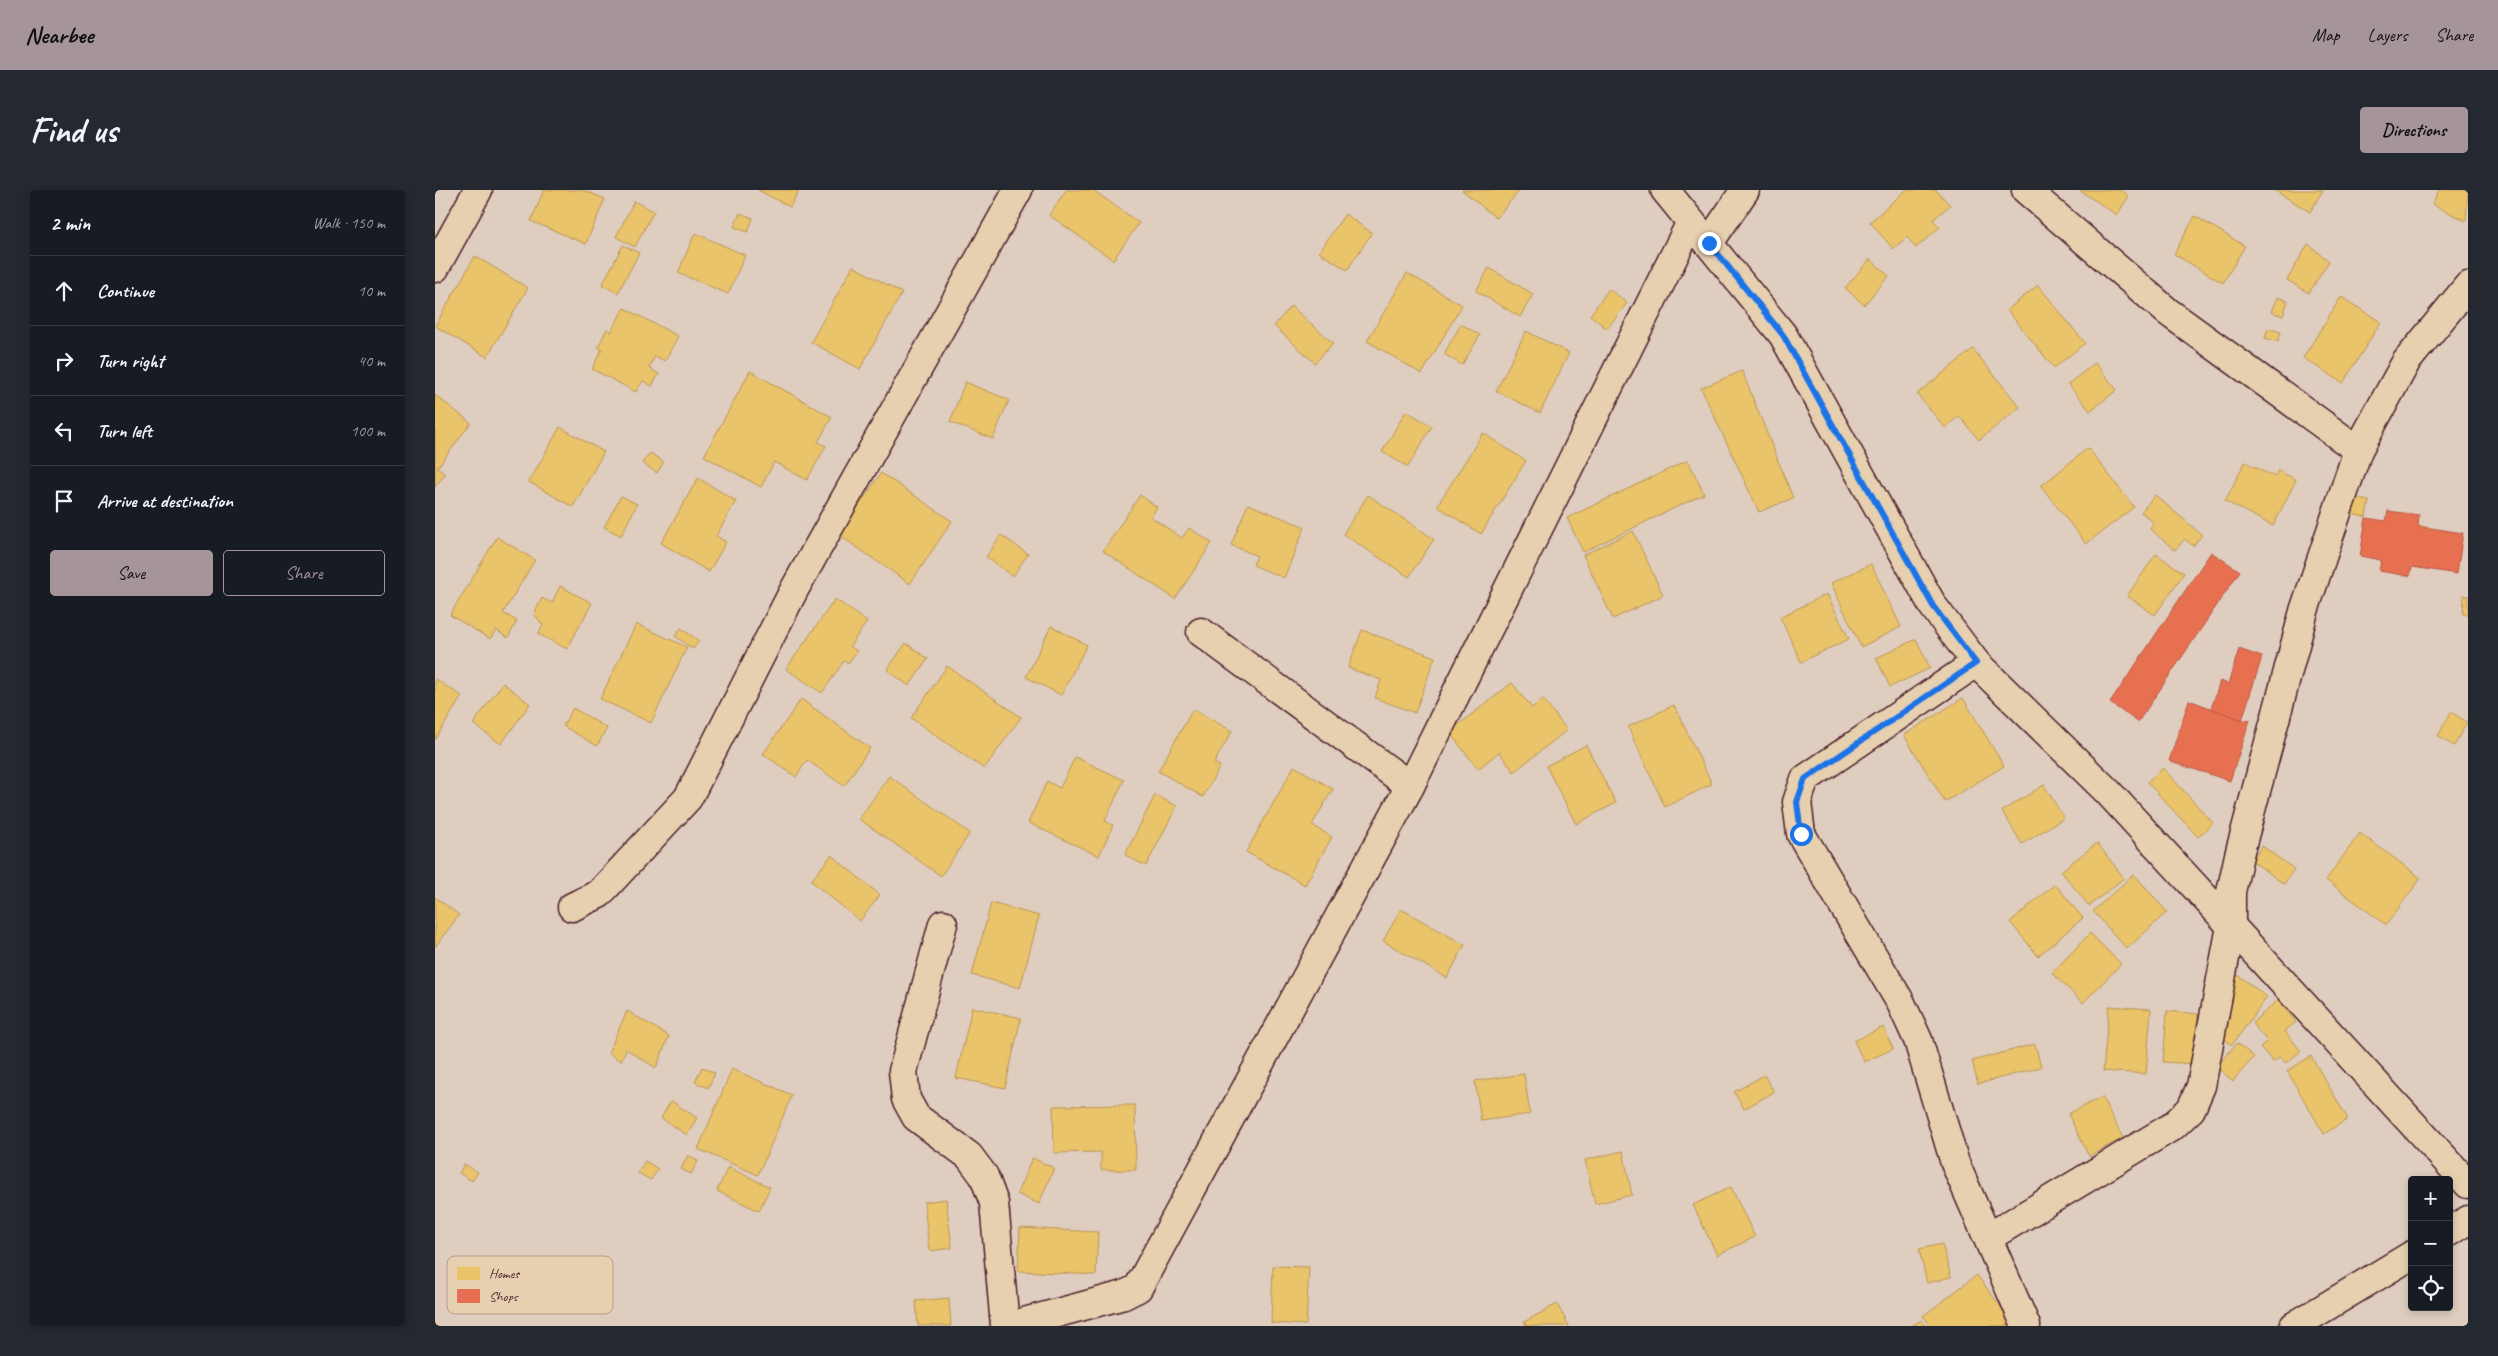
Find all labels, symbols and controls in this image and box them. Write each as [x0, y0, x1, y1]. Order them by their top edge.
text: Nearbee [25, 20, 93, 50]
text: Map [2312, 24, 2340, 46]
text: Layers [2368, 24, 2407, 46]
text: Share [2435, 24, 2473, 46]
button: Directions [2360, 107, 2468, 153]
text: Find us [30, 108, 117, 153]
text: 2 min [50, 210, 90, 236]
text: Walk · 150 m [313, 213, 385, 233]
route end [1698, 232, 1721, 255]
icon: ahead [50, 277, 78, 305]
text: Continue [97, 279, 154, 303]
text: 10 m [358, 281, 385, 301]
icon: right [50, 347, 78, 375]
text: Turn right [97, 349, 164, 373]
text: 40 m [358, 351, 385, 371]
icon: left [50, 417, 78, 445]
text: Turn left [97, 419, 152, 443]
text: 100 m [351, 421, 385, 441]
icon: arrive [50, 487, 78, 515]
text: Arrive at destination [97, 489, 233, 513]
button: Save [50, 550, 213, 596]
button: Share [223, 550, 385, 596]
route start [1790, 823, 1813, 846]
map controls [2408, 1176, 2453, 1311]
button: + [2408, 1176, 2453, 1221]
button: − [2408, 1221, 2453, 1266]
legend [447, 1256, 613, 1314]
text: Homes [489, 1265, 520, 1282]
button: locate [2408, 1266, 2453, 1311]
text: Shops [489, 1288, 519, 1305]

